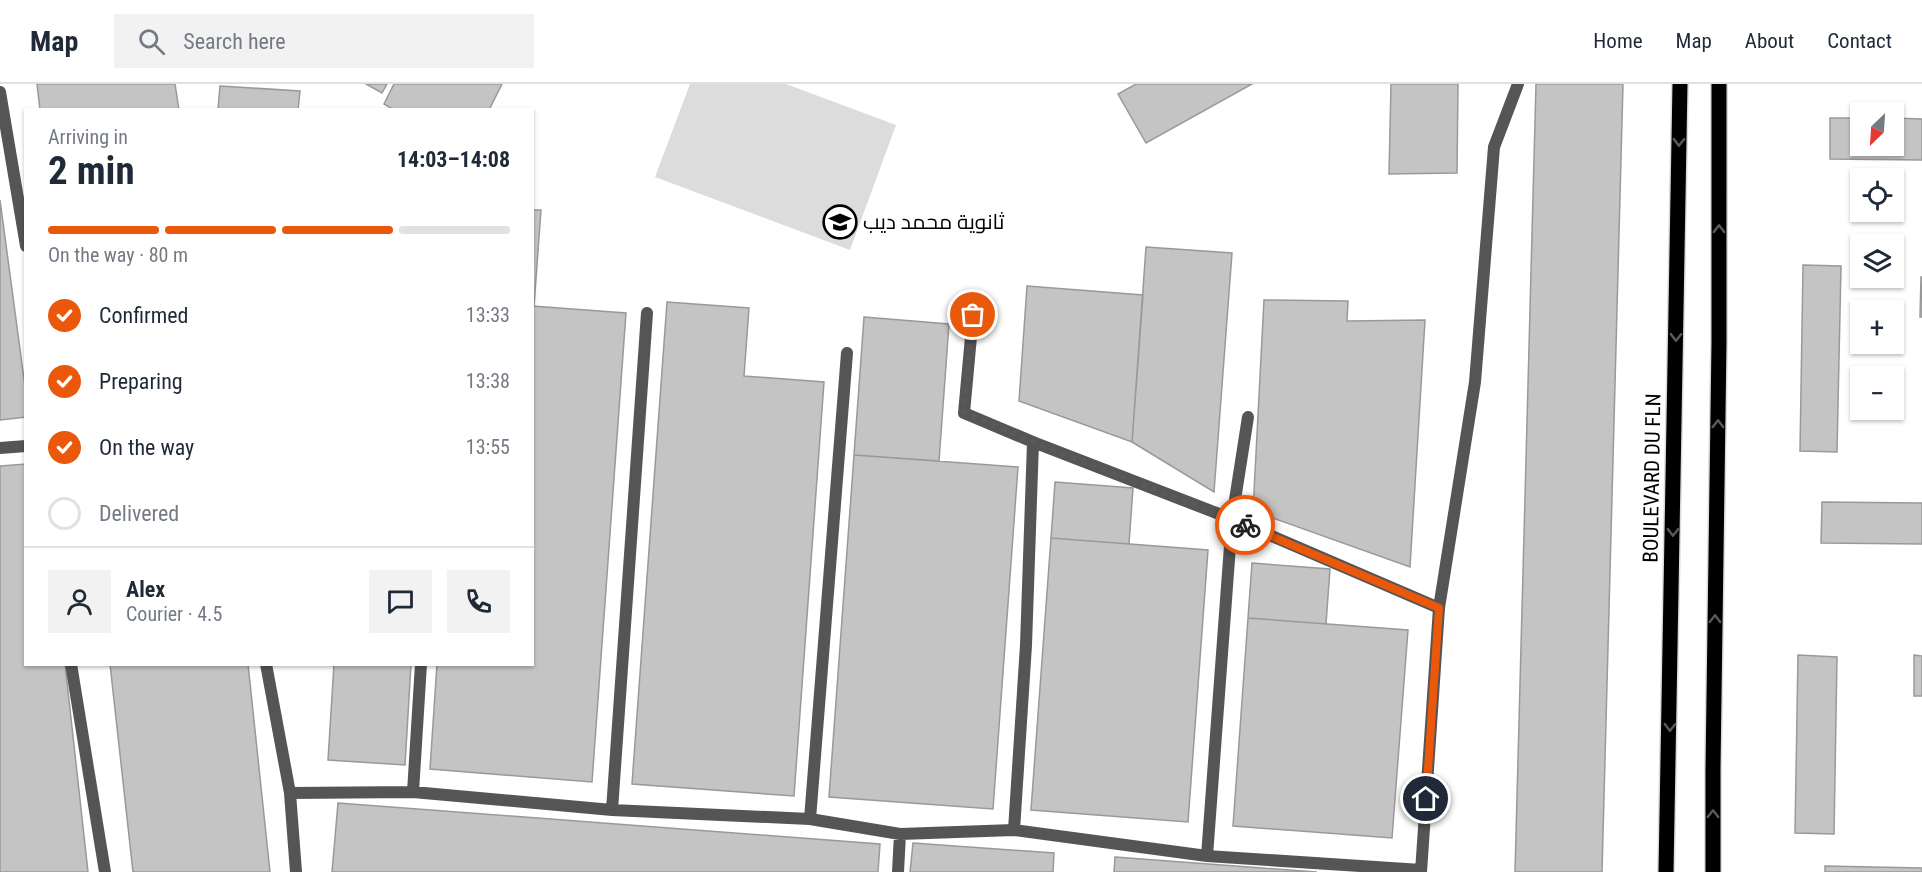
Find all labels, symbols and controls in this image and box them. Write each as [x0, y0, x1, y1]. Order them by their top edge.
search box [114, 14, 534, 68]
text: Map [30, 25, 78, 58]
icon: search [135, 25, 168, 58]
text: Search here [183, 29, 286, 54]
text: Home [1593, 29, 1643, 53]
text: Map [1676, 29, 1712, 53]
text: About [1745, 29, 1794, 53]
text: Contact [1827, 29, 1892, 53]
north arrow [1850, 102, 1904, 156]
map controls [1850, 102, 1904, 420]
text: Arriving in [48, 125, 128, 149]
one-way arrow [1673, 138, 1685, 147]
text: 14:03–14:08 [397, 147, 510, 172]
text: 2 min [48, 148, 135, 194]
button: locate [1850, 168, 1904, 222]
school or university icon: ثانوية محمد ديب [822, 204, 858, 240]
place label: ثانوية محمد ديب [863, 210, 1005, 234]
one-way arrow [1713, 224, 1725, 233]
button: layers [1850, 234, 1904, 288]
text: On the way · 80 m [48, 243, 188, 267]
pin [947, 289, 998, 340]
icon: bag [956, 298, 989, 331]
icon: check [48, 299, 81, 332]
button: + [1850, 300, 1904, 354]
text: Confirmed [99, 303, 188, 328]
text: 13:33 [466, 303, 510, 327]
one-way arrow [1670, 333, 1682, 342]
icon: check [48, 365, 81, 398]
button: − [1850, 366, 1904, 420]
text: Preparing [99, 369, 183, 394]
text: 13:38 [466, 369, 510, 393]
street label: BOULEVARD DU FLN [1639, 393, 1665, 563]
one-way arrow [1712, 419, 1724, 428]
icon: check [48, 431, 81, 464]
text: On the way [99, 435, 194, 460]
text: 13:55 [466, 435, 510, 459]
courier [1215, 495, 1275, 555]
text: Delivered [99, 501, 179, 526]
icon: bike [1229, 509, 1262, 542]
one-way arrow [1666, 528, 1679, 537]
button: person [48, 570, 111, 633]
button: chat [369, 570, 432, 633]
button: phone [447, 570, 510, 633]
text: Alex [126, 577, 165, 602]
text: Courier · 4.5 [126, 602, 222, 626]
one-way arrow [1709, 614, 1721, 623]
one-way arrow [1663, 723, 1676, 732]
pin [1400, 773, 1451, 824]
icon: home [1409, 782, 1442, 815]
one-way arrow [1707, 809, 1719, 818]

